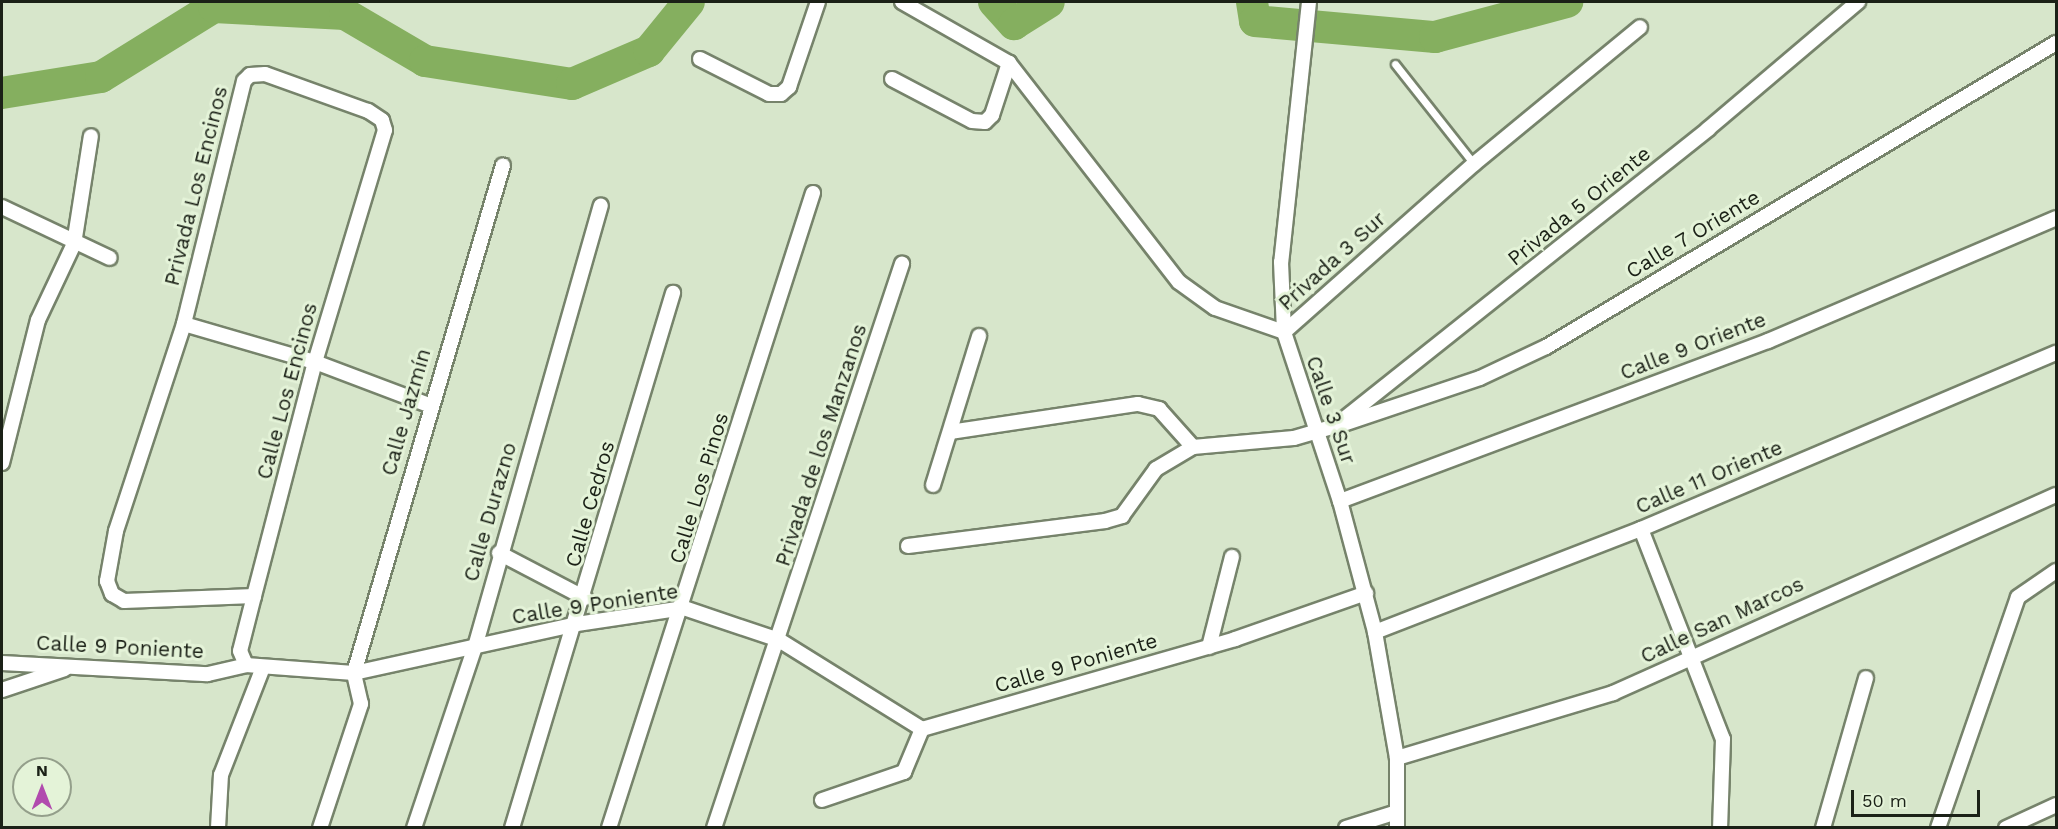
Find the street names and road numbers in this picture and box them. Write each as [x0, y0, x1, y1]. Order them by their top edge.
street label: Privada Los Encinos [159, 83, 233, 289]
street label: Privada 5 Oriente [1502, 141, 1656, 271]
street label: Calle 7 Oriente [1621, 184, 1765, 284]
street label: Privada 3 Sur [1273, 206, 1391, 316]
street label: Calle Los Encinos [251, 300, 323, 482]
street label: Calle 9 Oriente [1617, 307, 1769, 385]
street label: Privada de los Manzanos [770, 320, 872, 570]
street label: Calle Jazmín [376, 345, 436, 479]
street label: Calle 3 Sur [1301, 353, 1361, 467]
street label: Calle Los Pinos [664, 409, 734, 567]
street label: Calle 11 Oriente [1632, 435, 1786, 519]
street label: Calle Cedros [560, 438, 620, 570]
street label: Calle Durazno [458, 440, 522, 584]
street label: Calle San Marcos [1636, 571, 1808, 669]
street label: Calle 9 Poniente [510, 578, 680, 630]
street label: Calle 9 Poniente [992, 628, 1160, 698]
street label: Calle 9 Poniente [35, 630, 205, 664]

